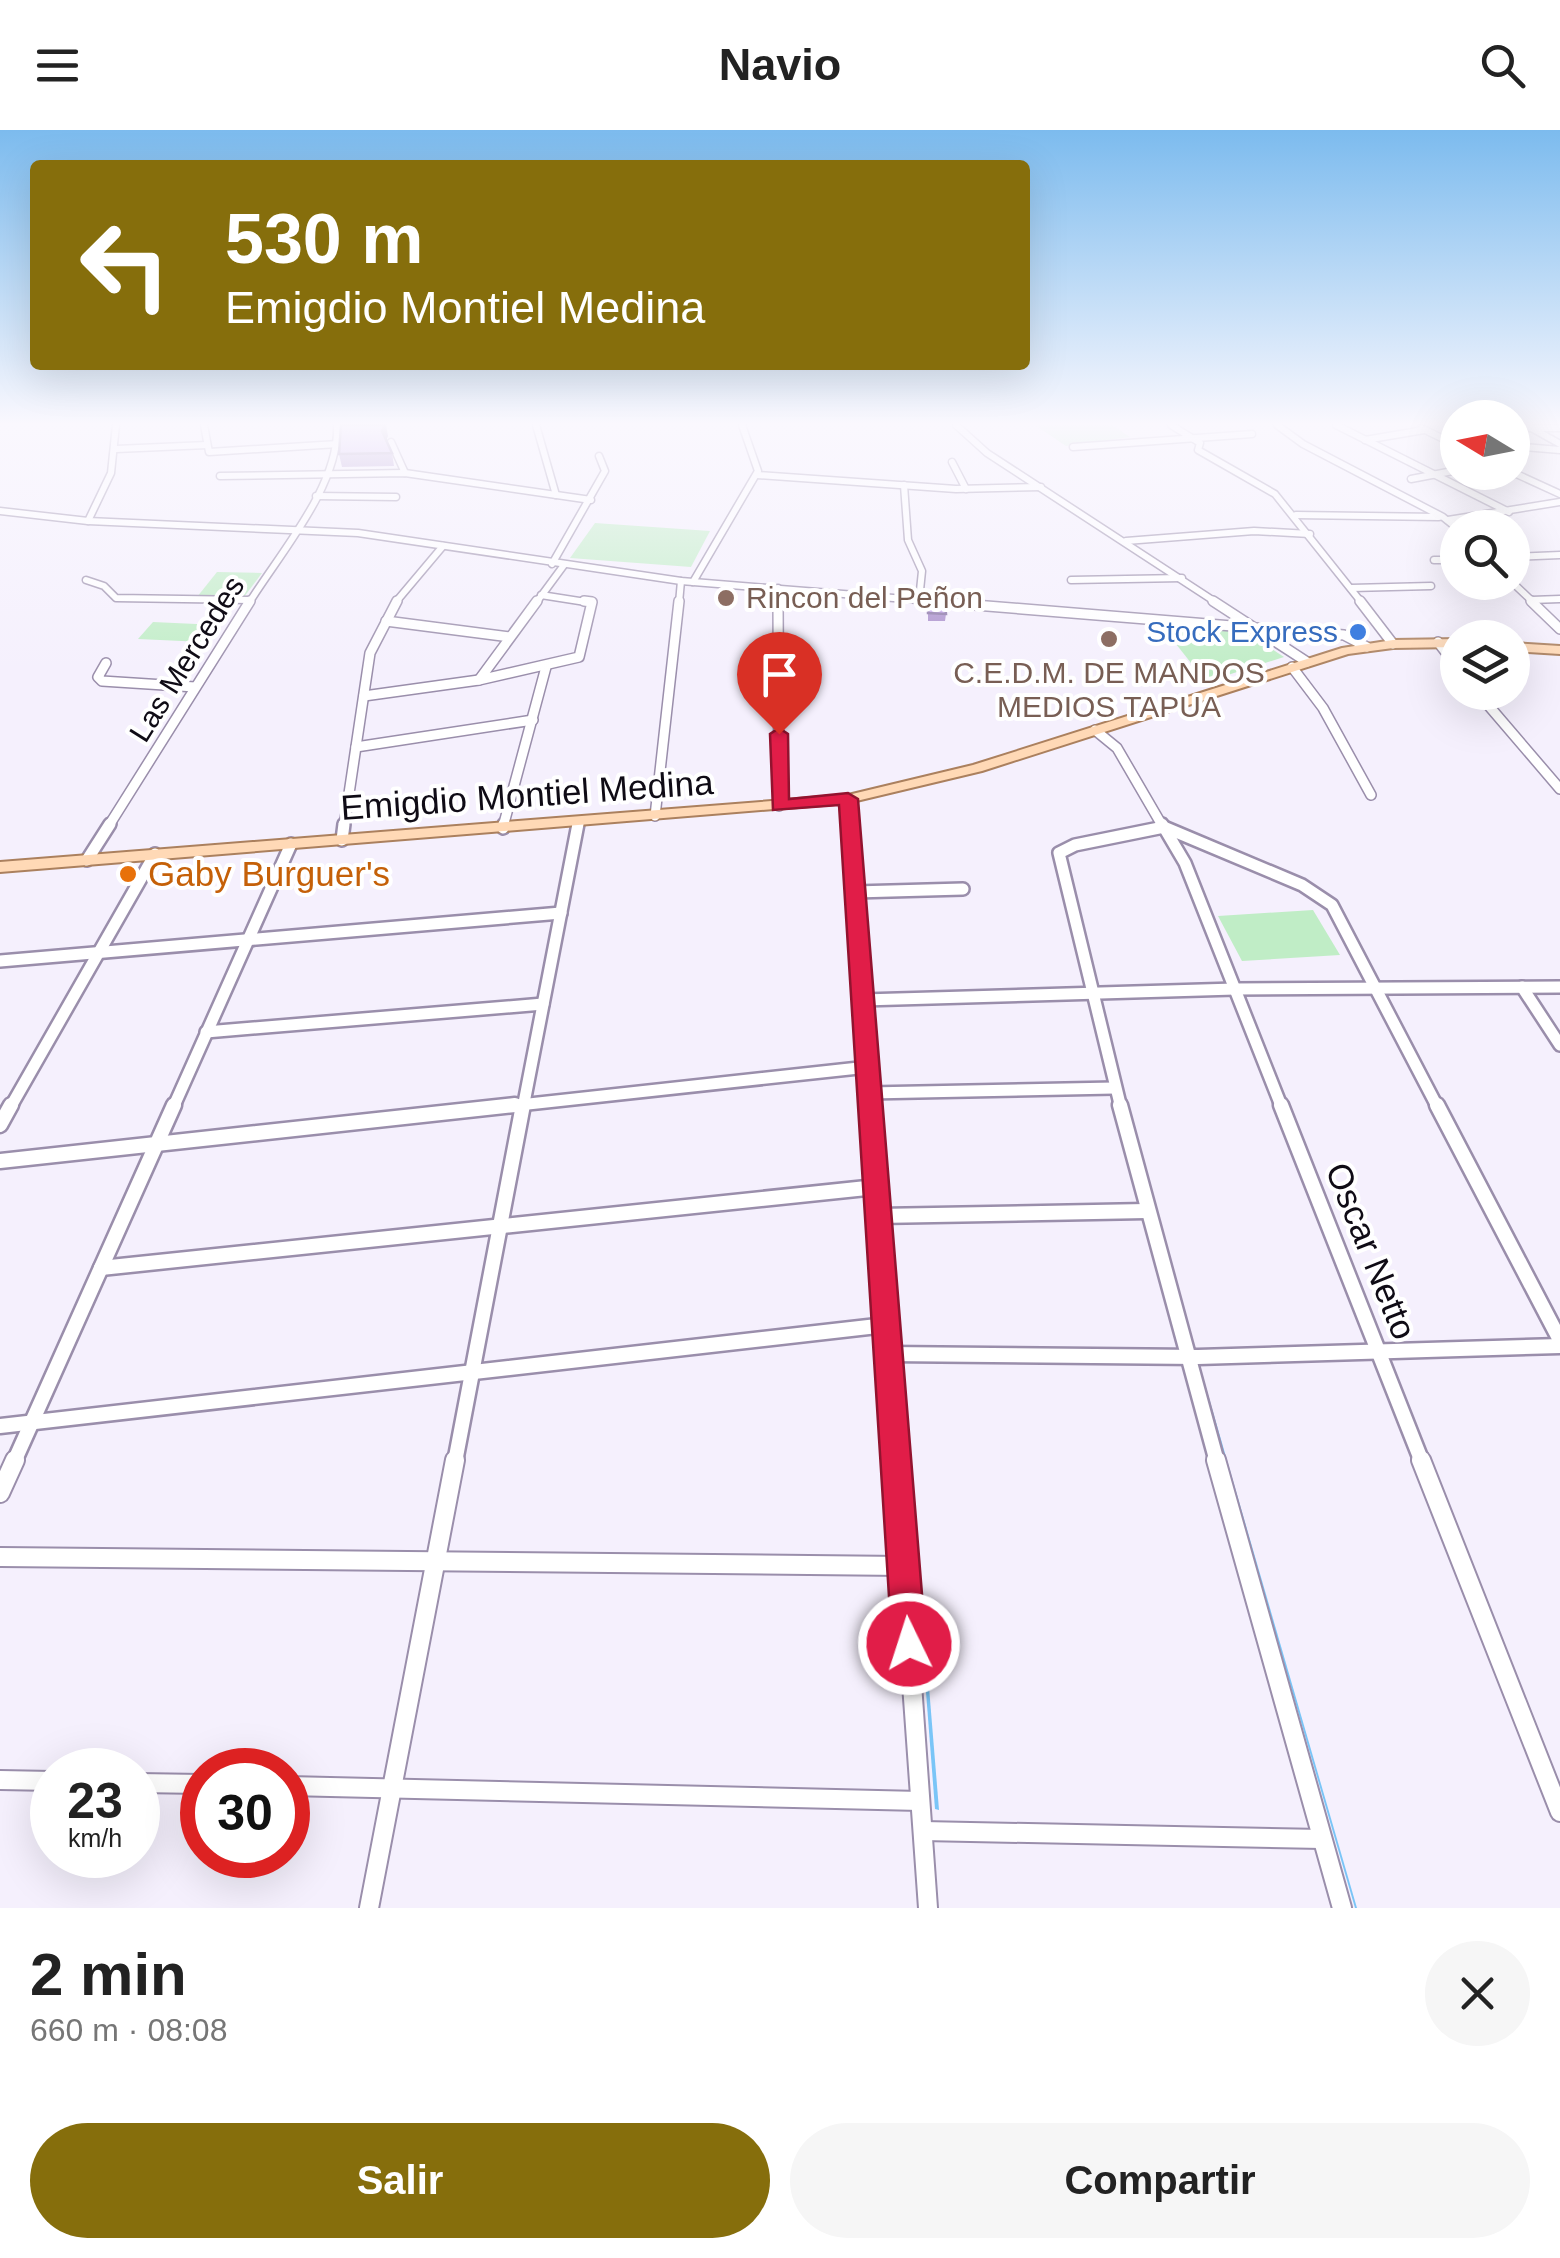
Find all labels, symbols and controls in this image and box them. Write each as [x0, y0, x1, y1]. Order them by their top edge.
icon: menu [30, 38, 85, 93]
icon: search [1475, 38, 1530, 93]
text: Navio [719, 39, 841, 90]
icon: left [60, 200, 190, 330]
text: 530 m [225, 200, 423, 278]
text: Emigdio Montiel Medina [225, 282, 705, 333]
north arrow [1440, 400, 1530, 490]
map controls [1440, 400, 1530, 710]
button: search [1440, 510, 1530, 600]
street label: Las Mercedes [123, 570, 250, 747]
place label: Rincon del Peñon [746, 581, 983, 614]
marker: Rincon del Peñon [715, 587, 737, 609]
place label: Stock Express [1146, 615, 1338, 648]
button: layers [1440, 620, 1530, 710]
marker: Stock Express [1347, 621, 1369, 643]
marker: C.E.D.M. DE MANDOS MEDIOS TAPUA [1098, 628, 1120, 650]
pin [737, 632, 822, 735]
icon: arrive [752, 647, 807, 702]
place label: C.E.D.M. DE MANDOS MEDIOS TAPUA [953, 656, 1265, 723]
street label: Emigdio Montiel Medina [339, 762, 715, 827]
place label: Gaby Burguer's [148, 854, 390, 893]
marker: Gaby Burguer's [117, 863, 139, 885]
street label: Oscar Netto [1318, 1157, 1425, 1345]
position arrow [857, 1592, 961, 1696]
speed limit sign: 30 [180, 1748, 310, 1878]
text: 23 [67, 1773, 123, 1829]
text: km/h [68, 1824, 122, 1852]
text: 2 min [30, 1941, 187, 2008]
button: close [1425, 1941, 1530, 2046]
text: 660 m · 08:08 [30, 2012, 227, 2048]
button: Salir [30, 2123, 770, 2238]
button: Compartir [790, 2123, 1530, 2238]

